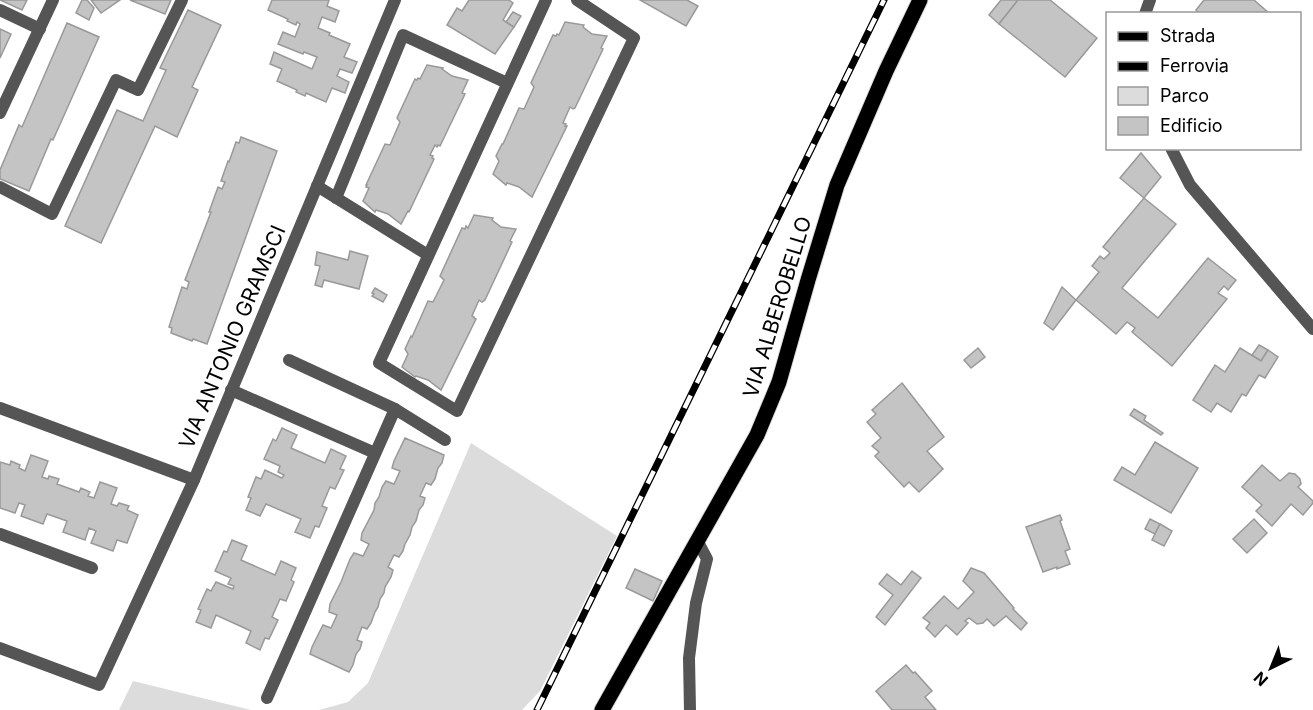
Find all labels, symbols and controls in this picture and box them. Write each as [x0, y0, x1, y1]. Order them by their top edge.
legend [1106, 12, 1301, 150]
text: Strada [1160, 25, 1215, 46]
text: Ferrovia [1160, 55, 1229, 76]
text: Parco [1160, 85, 1209, 106]
text: Edificio [1160, 115, 1223, 136]
street label: VIA ALBEROBELLO [738, 213, 816, 401]
street label: VIA ANTONIO GRAMSCI [174, 221, 290, 453]
north arrow [1241, 638, 1301, 698]
text: N [1249, 667, 1272, 690]

